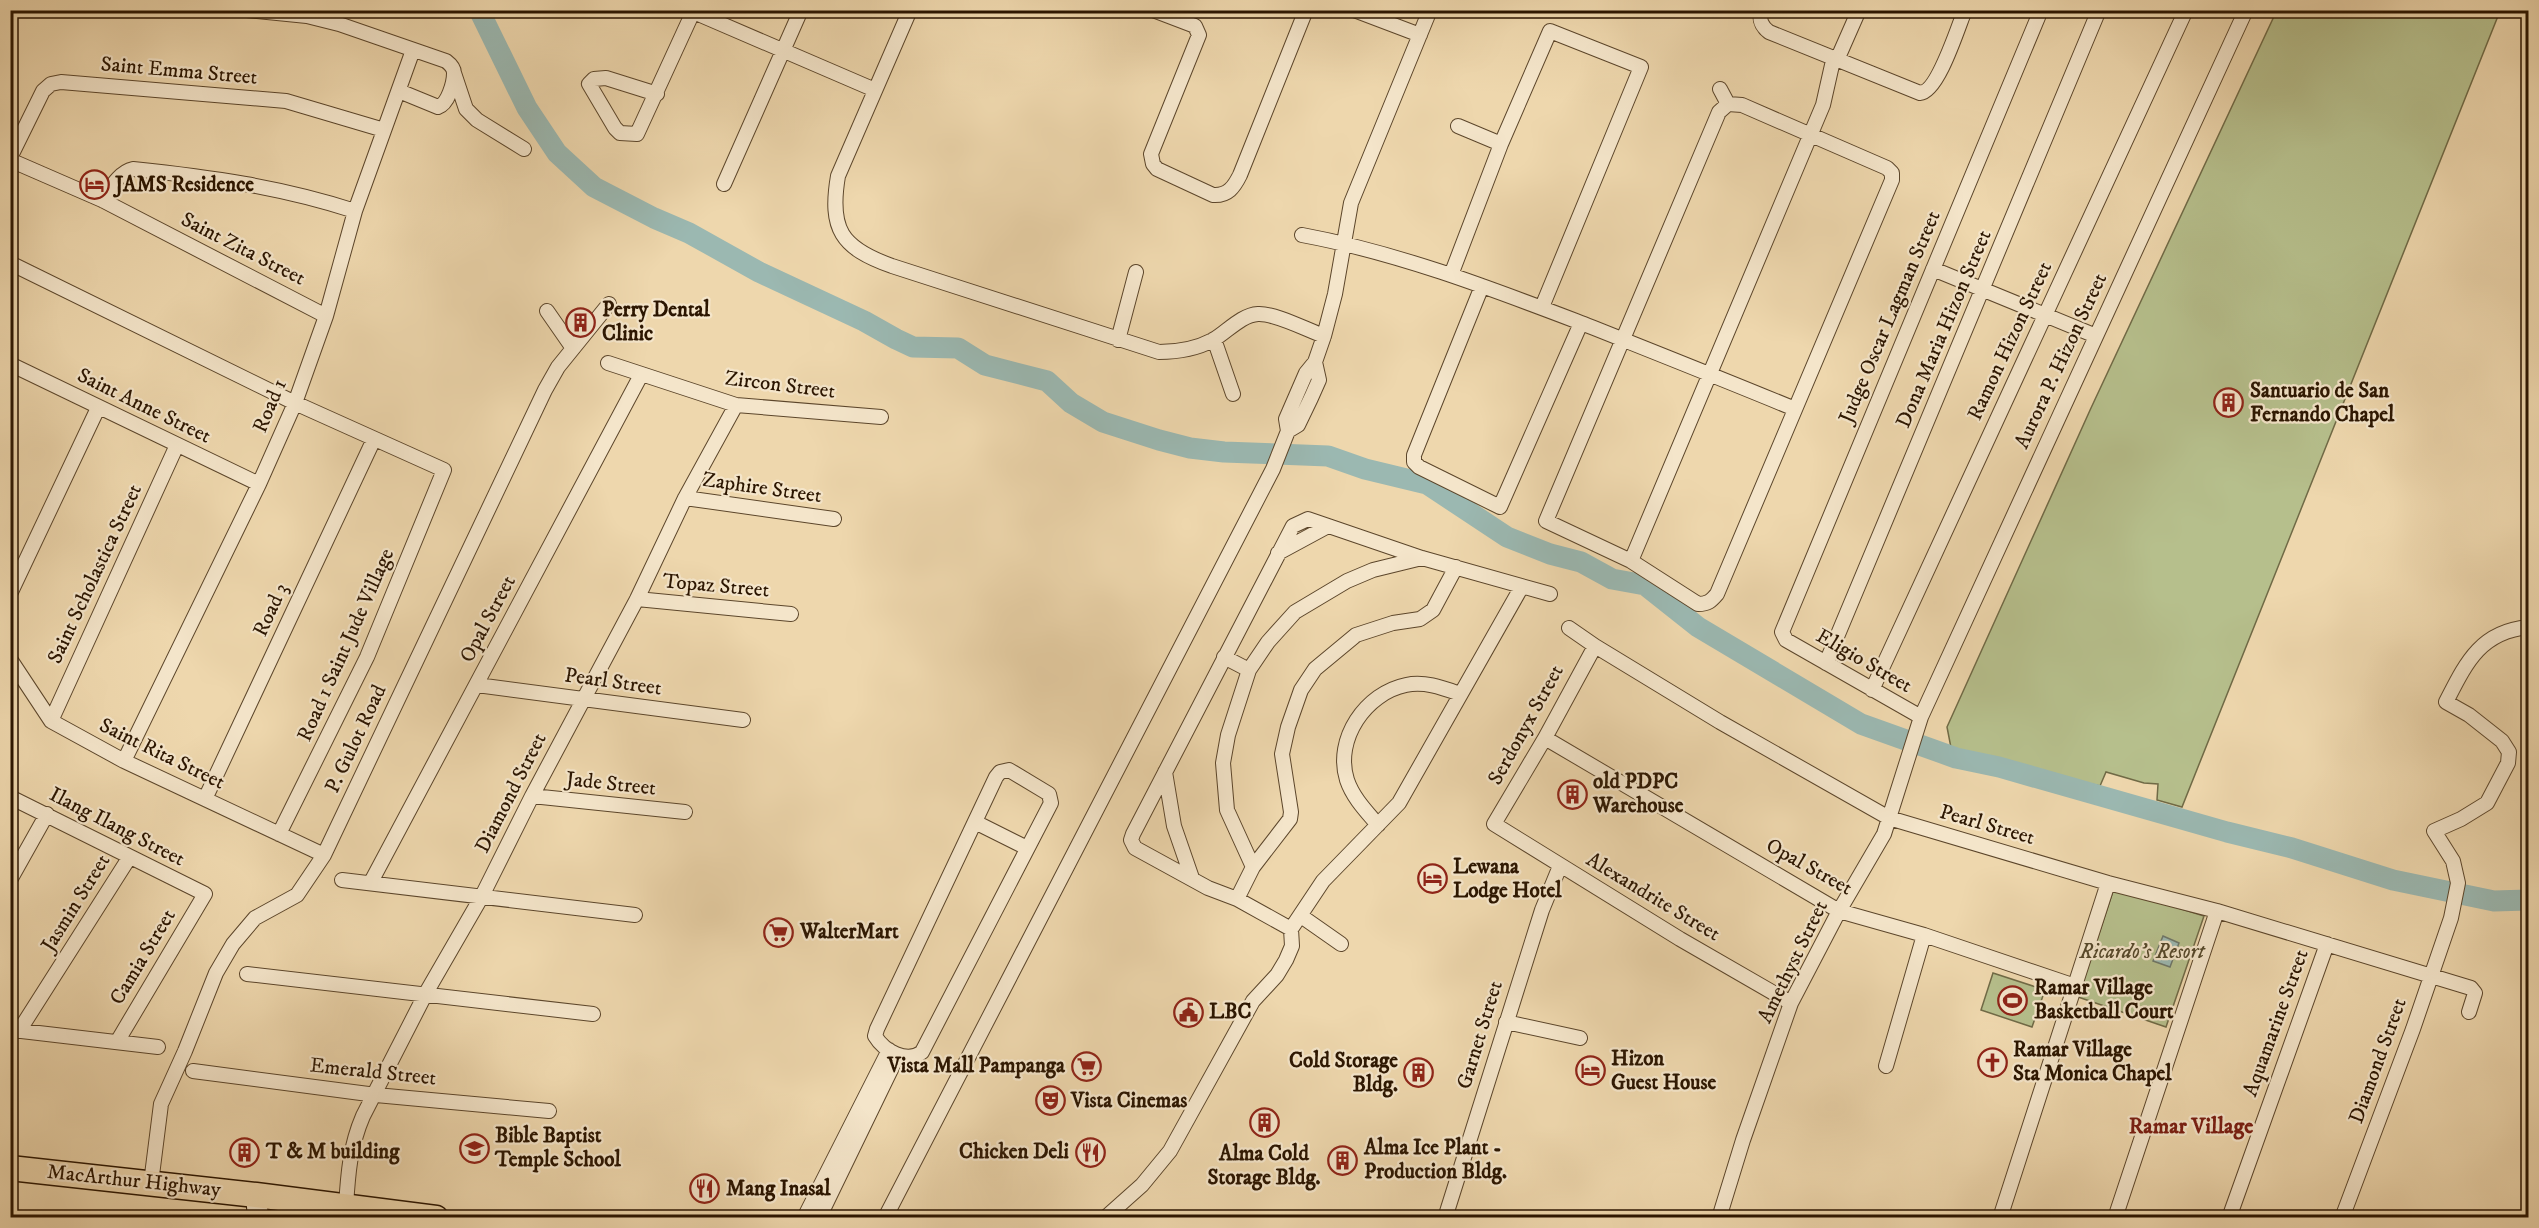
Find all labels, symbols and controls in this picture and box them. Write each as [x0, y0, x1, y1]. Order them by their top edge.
street label: Saint Emma Street [100, 51, 259, 91]
hotel icon: JAMS Residence [78, 169, 110, 201]
place label: JAMS Residence [113, 172, 254, 198]
street label: Saint Zita Street [176, 207, 310, 292]
street label: Judge Oscar Lagman Street [1833, 207, 1947, 429]
street label: Dona Maria Hizon Street [1891, 226, 1998, 432]
street label: Ramon Hizon Street [1962, 257, 2058, 424]
street label: Aurora P. Hizon Street [2009, 269, 2113, 453]
place label: Perry Dental Clinic [602, 297, 711, 347]
building icon: Perry Dental Clinic [565, 306, 597, 338]
street label: Saint Anne Street [73, 362, 215, 450]
street label: Zircon Street [723, 365, 837, 405]
street label: Road 1 [247, 375, 293, 437]
place label: Santuario de San Fernando Chapel [2250, 378, 2395, 428]
building icon: Santuario de San Fernando Chapel [2213, 387, 2245, 419]
street label: Zaphire Street [701, 467, 823, 509]
street label: Saint Scholastica Street [42, 480, 148, 668]
street label: Road 1 Saint Jude Village [292, 544, 400, 745]
street label: Topaz Street [662, 568, 771, 604]
street label: Opal Street [454, 571, 522, 667]
street label: Road 3 [247, 579, 295, 641]
street label: Eligio Street [1811, 623, 1917, 699]
street label: Serdonyx Street [1482, 660, 1570, 790]
street label: Pearl Street [563, 662, 663, 702]
street label: P. Gulot Road [320, 680, 393, 797]
street label: Saint Rita Street [95, 712, 229, 796]
street label: Diamond Street [470, 728, 553, 857]
street label: Jade Street [563, 766, 657, 802]
place label: old PDPC Warehouse [1592, 769, 1684, 819]
building icon: old PDPC Warehouse [1556, 778, 1588, 810]
street label: Ilang Ilang Street [45, 782, 189, 872]
street label: Pearl Street [1936, 799, 2038, 851]
street label: Opal Street [1761, 833, 1857, 901]
street label: Alexandrite Street [1581, 847, 1725, 947]
street label: Jasmin Street [35, 849, 116, 958]
place label: Lewana Lodge Hotel [1453, 854, 1562, 904]
hotel icon: Lewana Lodge Hotel [1416, 863, 1448, 895]
street label: Amethyst Street [1752, 896, 1834, 1028]
street label: Camia Street [104, 904, 182, 1010]
supermarket icon: WalterMart [763, 916, 795, 948]
place label: WalterMart [799, 919, 899, 945]
park label: Ricardo's Resort [2079, 939, 2206, 965]
street label: Aquamarine Street [2237, 946, 2315, 1100]
place label: Ramar Village Basketball Court [2034, 975, 2174, 1025]
street label: Garnet Street [1451, 977, 1509, 1092]
sports icon: Ramar Village Basketball Court [1997, 984, 2029, 1016]
street label: Diamond Street [2343, 995, 2413, 1127]
public building icon: LBC [1172, 996, 1204, 1028]
place label: LBC [1209, 999, 1251, 1025]
place label: Ramar Village Sta Monica Chapel [2013, 1037, 2172, 1087]
place label: Hizon Guest House [1611, 1046, 1716, 1096]
church icon: Ramar Village Sta Monica Chapel [1976, 1046, 2008, 1078]
place label: Cold Storage Bldg. [1289, 1048, 1398, 1098]
supermarket icon: Vista Mall Pampanga [1070, 1050, 1102, 1082]
street label: Emerald Street [309, 1052, 438, 1092]
place label: Vista Mall Pampanga [887, 1053, 1066, 1079]
hotel icon: Hizon Guest House [1574, 1055, 1606, 1087]
building icon: Cold Storage Bldg. [1403, 1057, 1435, 1089]
theatre icon: Vista Cinemas [1034, 1085, 1066, 1117]
place label: Vista Cinemas [1070, 1088, 1187, 1114]
building icon: Alma Cold Storage Bldg. [1248, 1107, 1280, 1139]
district label: Ramar Village [2129, 1113, 2253, 1140]
place label: Bible Baptist Temple School [494, 1123, 621, 1173]
school or university icon: Bible Baptist Temple School [458, 1132, 490, 1164]
place label: Alma Ice Plant - Production Bldg. [1363, 1135, 1507, 1185]
building icon: T & M building [229, 1136, 261, 1168]
restaurant icon: Chicken Deli [1074, 1136, 1106, 1168]
place label: T & M building [265, 1139, 400, 1165]
place label: Chicken Deli [959, 1139, 1070, 1165]
place label: Alma Cold Storage Bldg. [1207, 1141, 1321, 1191]
building icon: Alma Ice Plant - Production Bldg. [1327, 1144, 1359, 1176]
street label: MacArthur Highway [46, 1159, 223, 1203]
restaurant icon: Mang Inasal [689, 1173, 721, 1205]
place label: Mang Inasal [726, 1176, 831, 1202]

